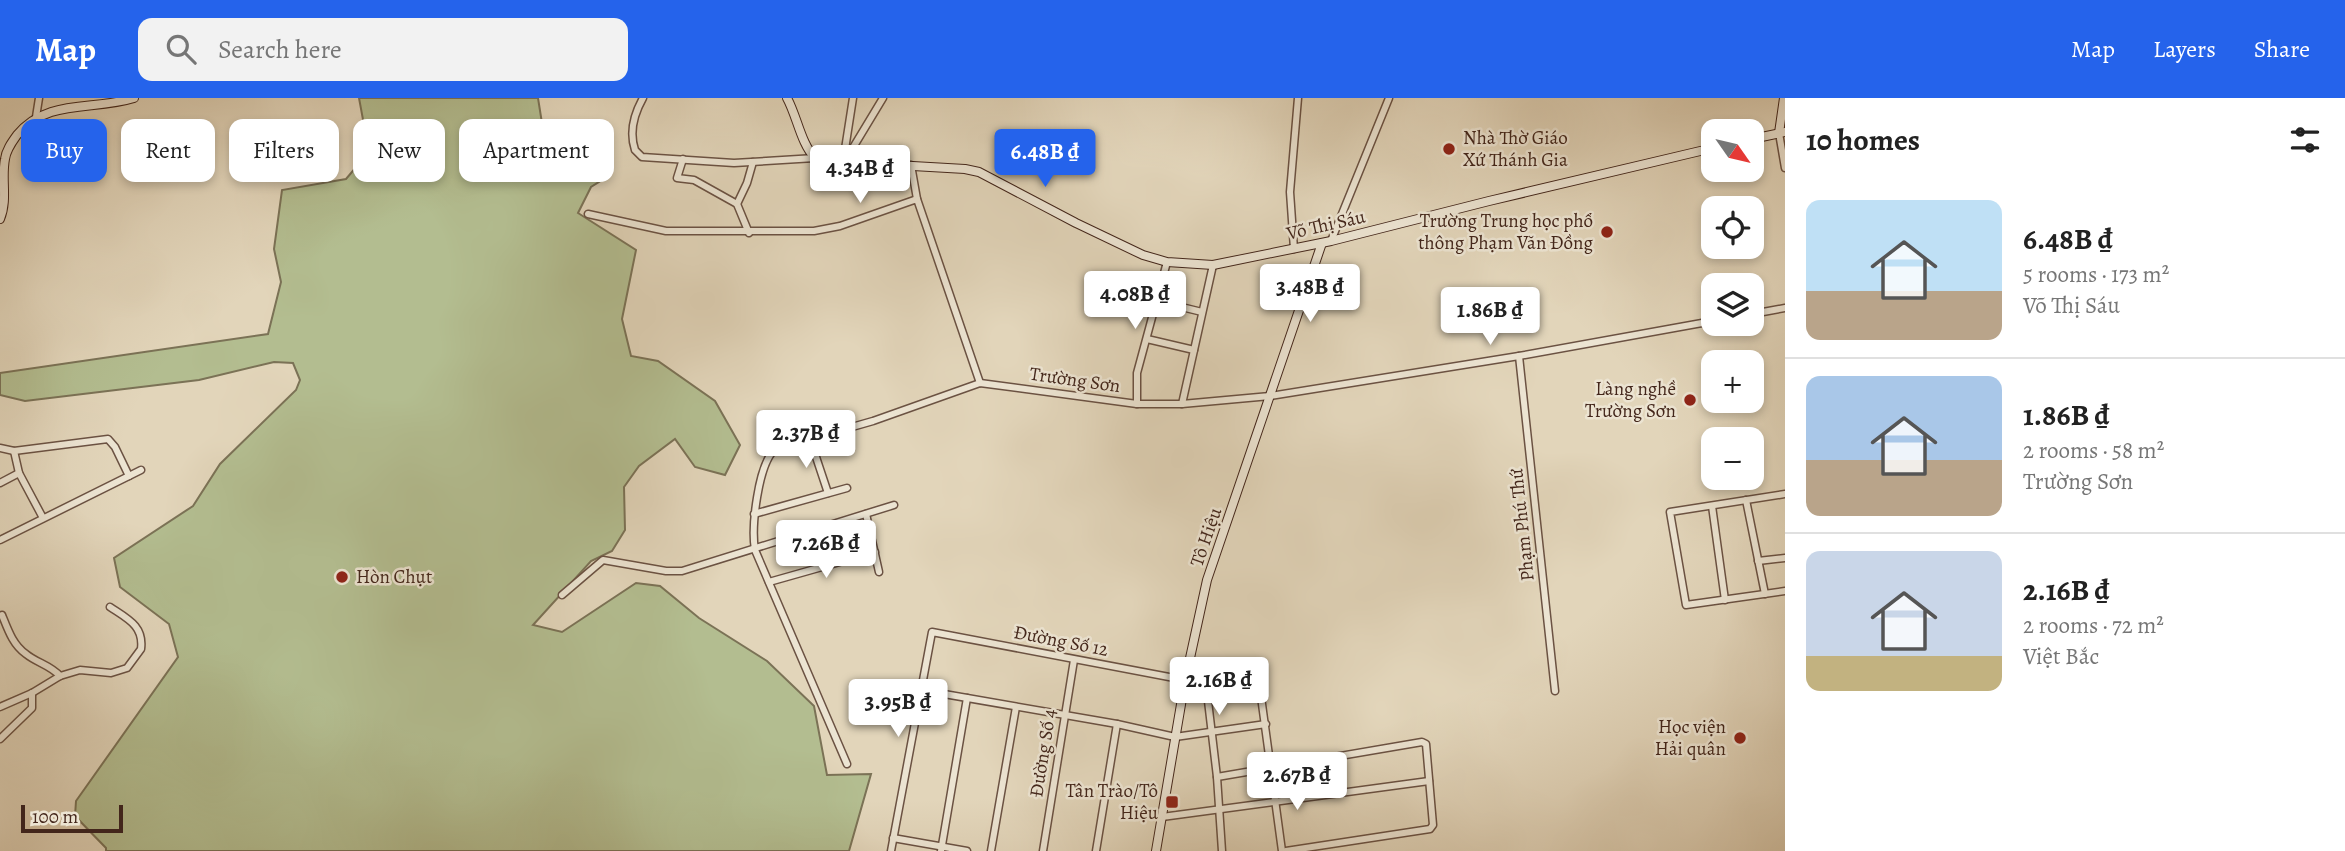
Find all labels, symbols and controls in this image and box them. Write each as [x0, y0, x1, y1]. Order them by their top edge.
search box [138, 18, 628, 81]
text: Map [35, 27, 96, 72]
icon: search [162, 30, 200, 68]
text: Search here [218, 32, 342, 67]
text: Map [2071, 33, 2115, 65]
text: Layers [2153, 33, 2216, 65]
text: Share [2254, 33, 2310, 65]
chip: Buy [21, 119, 107, 182]
chip: Rent [121, 119, 215, 182]
chip: Filters [229, 119, 339, 182]
chip: New [353, 119, 445, 182]
chip: Apartment [459, 119, 614, 182]
north arrow [1701, 119, 1764, 182]
map controls [1701, 119, 1764, 490]
text: 10 homes [1806, 120, 1920, 160]
icon: filters [2286, 121, 2324, 159]
place label: Nhà Thờ Giáo Xứ Thánh Gia [1463, 125, 1568, 173]
pin: 6.48B ₫ [980, 130, 1110, 189]
text: 6.48B ₫ [1010, 136, 1080, 167]
marker: Nhà Thờ Giáo Xứ Thánh Gia [1441, 141, 1457, 157]
pin: 4.34B ₫ [795, 146, 925, 205]
text: 4.34B ₫ [826, 152, 894, 183]
button: locate [1701, 196, 1764, 259]
street label: Võ Thị Sáu [1283, 203, 1369, 247]
place label: Trường Trung học phổ thông Phạm Văn Đồng [1418, 208, 1593, 256]
text: 6.48B ₫ [2023, 219, 2113, 259]
marker: Trường Trung học phổ thông Phạm Văn Đồng [1599, 224, 1615, 240]
icon: home [1862, 228, 1946, 312]
text: 5 rooms · 173 m² [2023, 259, 2169, 290]
pin: 3.48B ₫ [1245, 264, 1375, 324]
text: 3.48B ₫ [1276, 271, 1344, 302]
pin: 4.08B ₫ [1070, 272, 1200, 331]
button: layers [1701, 273, 1764, 336]
text: 4.08B ₫ [1100, 278, 1170, 309]
pin: 1.86B ₫ [1425, 288, 1555, 347]
text: Võ Thị Sáu [2023, 290, 2120, 321]
text: 1.86B ₫ [1457, 294, 1523, 325]
button: + [1701, 350, 1764, 413]
street label: Trường Sơn [1028, 361, 1122, 399]
place label: Làng nghề Trường Sơn [1585, 376, 1676, 424]
marker: Làng nghề Trường Sơn [1682, 392, 1698, 408]
text: 1.86B ₫ [2023, 395, 2110, 435]
icon: home [1862, 404, 1946, 488]
pin: 2.37B ₫ [741, 410, 871, 470]
text: 2.37B ₫ [772, 417, 840, 448]
button: − [1701, 427, 1764, 490]
text: 2 rooms · 58 m² [2023, 435, 2164, 466]
text: Trường Sơn [2023, 466, 2133, 497]
street label: Phạm Phú Thứ [1503, 467, 1541, 583]
street label: Tô Hiệu [1184, 503, 1228, 570]
pin: 7.26B ₫ [761, 520, 891, 580]
text: 7.26B ₫ [792, 527, 860, 558]
place label: Hòn Chụt [356, 564, 432, 590]
marker: Hòn Chụt [334, 569, 350, 585]
text: 2.16B ₫ [2023, 570, 2110, 610]
icon: home [1862, 579, 1946, 663]
text: 2 rooms · 72 m² [2023, 610, 2164, 641]
street label: Đường Số 12 [1011, 619, 1111, 663]
text: Việt Bắc [2023, 641, 2099, 672]
pin: 2.16B ₫ [1154, 658, 1284, 717]
text: 2.16B ₫ [1186, 664, 1252, 695]
pin: 3.95B ₫ [833, 680, 963, 739]
text: 3.95B ₫ [865, 686, 931, 717]
street label: Đường Số 4 [1023, 707, 1063, 799]
place label: Học viện Hải quân [1655, 714, 1726, 762]
marker: Học viện Hải quân [1732, 730, 1748, 746]
pin: 2.67B ₫ [1232, 752, 1362, 812]
text: 2.67B ₫ [1263, 759, 1331, 790]
place label: Tân Trào/Tô Hiệu [1065, 778, 1159, 826]
marker: Tân Trào/Tô Hiệu [1164, 794, 1180, 810]
scale bar [21, 802, 122, 834]
text: 100 m [32, 804, 78, 830]

